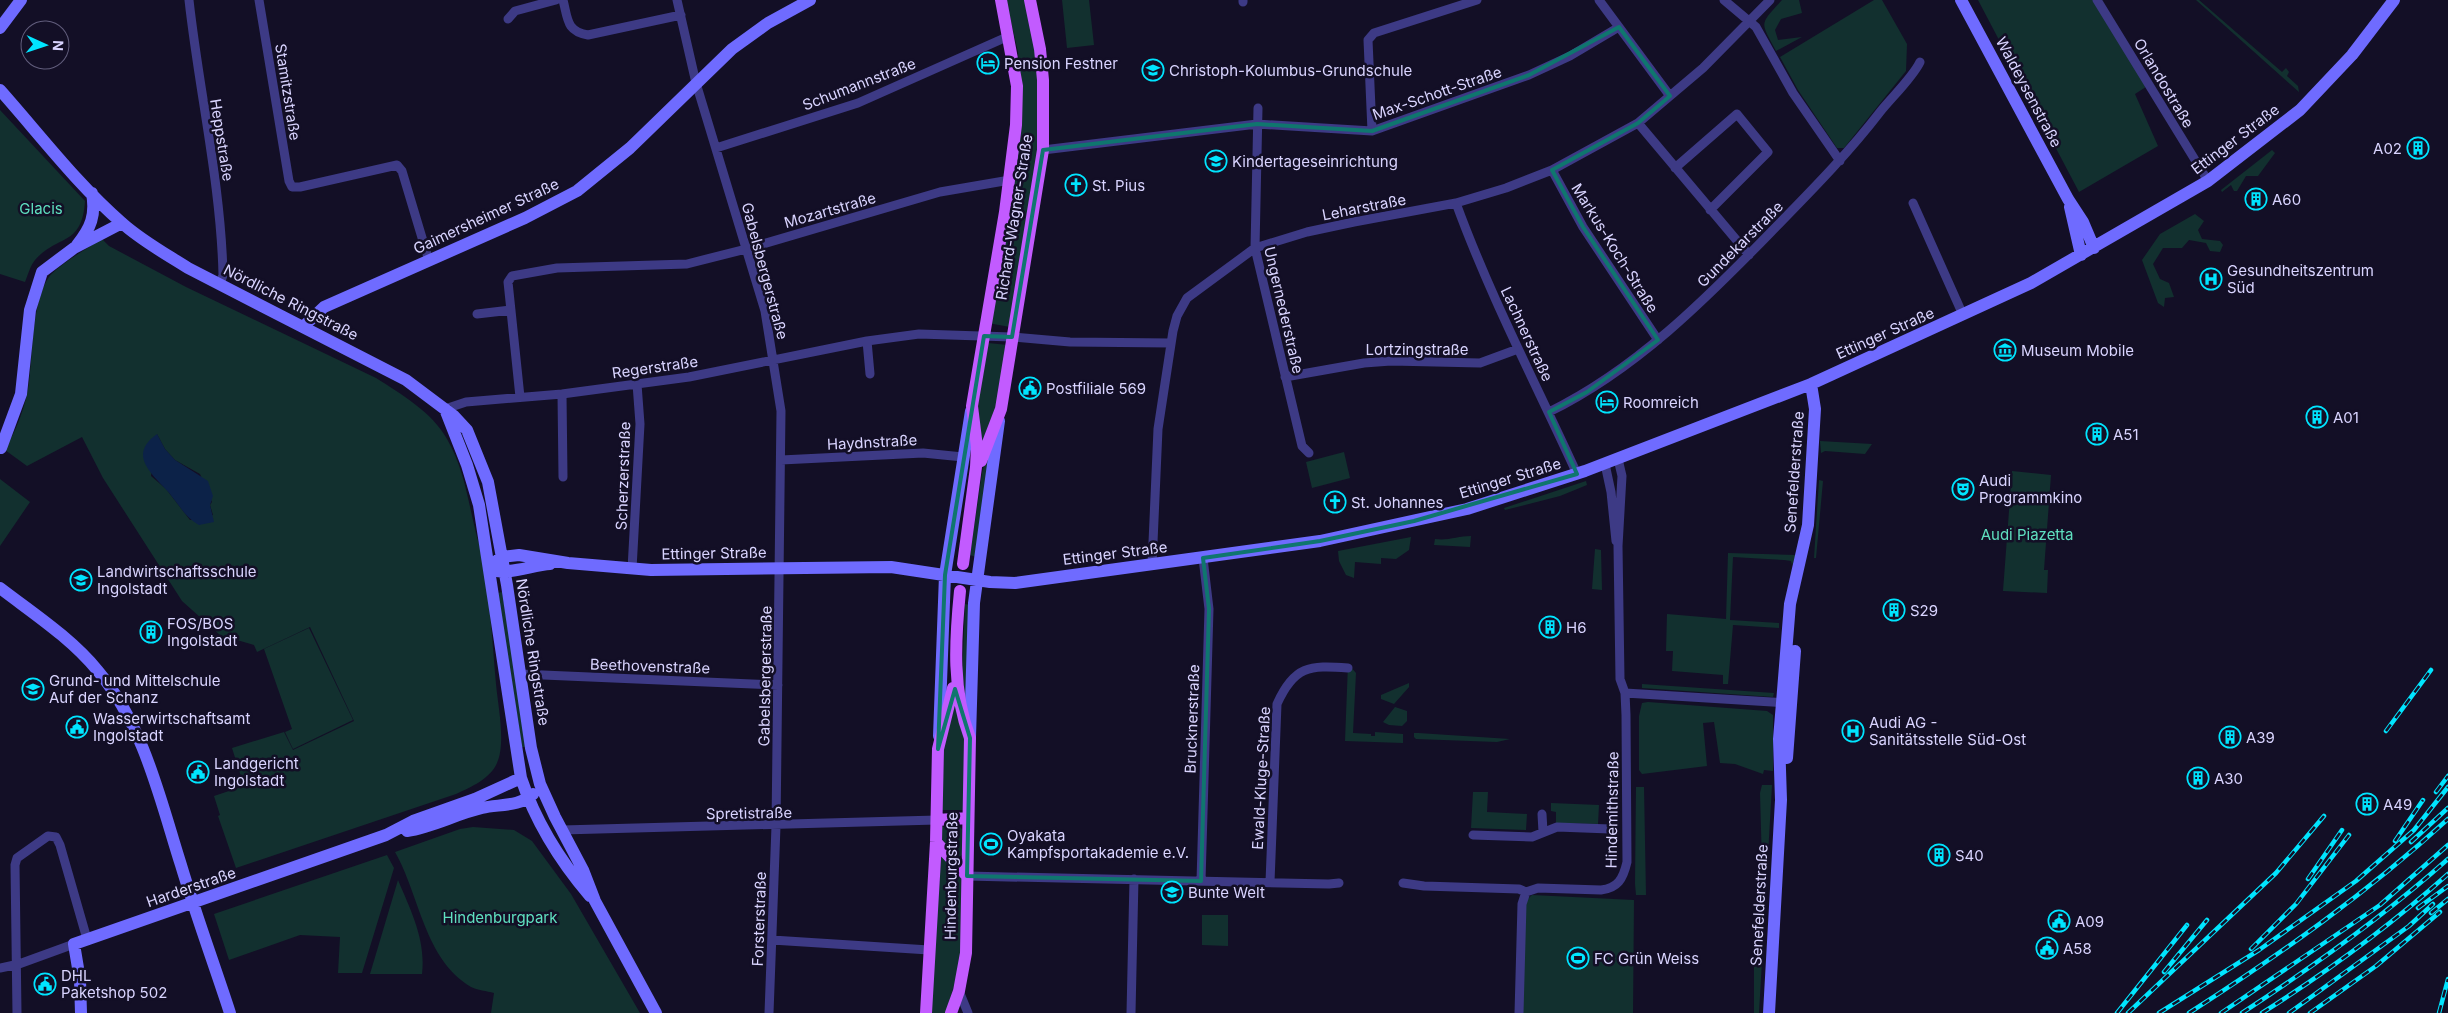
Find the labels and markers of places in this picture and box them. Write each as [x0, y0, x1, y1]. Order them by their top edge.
hotel icon: Pension Festner [976, 51, 1000, 75]
place label: Pension Festner [1004, 54, 1118, 73]
school or university icon: Christoph-Kolumbus-Grundschule [1141, 58, 1165, 82]
place label: Christoph-Kolumbus-Grundschule [1169, 61, 1412, 80]
building icon: A02 [2406, 136, 2430, 160]
place label: A02 [2373, 139, 2402, 158]
school or university icon: Kindertageseinrichtung [1204, 149, 1228, 173]
place label: Kindertageseinrichtung [1232, 152, 1398, 171]
church icon: St. Pius [1064, 173, 1088, 197]
place label: St. Pius [1092, 176, 1145, 195]
building icon: A60 [2244, 187, 2268, 211]
place label: A60 [2272, 190, 2301, 209]
place label: Gesundheitszentrum Süd [2227, 261, 2374, 297]
hospital icon: Gesundheitszentrum Süd [2199, 267, 2223, 291]
museum icon: Museum Mobile [1993, 338, 2017, 362]
place label: Museum Mobile [2021, 341, 2134, 360]
public building icon: Postfiliale 569 [1018, 376, 1042, 400]
place label: Postfiliale 569 [1046, 379, 1146, 398]
hotel icon: Roomreich [1595, 390, 1619, 414]
place label: Roomreich [1623, 393, 1699, 412]
building icon: A01 [2305, 405, 2329, 429]
place label: A01 [2333, 408, 2359, 427]
building icon: A51 [2085, 422, 2109, 446]
place label: A51 [2113, 425, 2139, 444]
place label: Audi Programmkino [1979, 471, 2082, 507]
theatre icon: Audi Programmkino [1951, 477, 1975, 501]
church icon: St. Johannes [1323, 490, 1347, 514]
place label: St. Johannes [1351, 493, 1443, 512]
place label: Landwirtschaftsschule Ingolstadt [97, 562, 257, 598]
school or university icon: Landwirtschaftsschule Ingolstadt [69, 568, 93, 592]
building icon: S29 [1882, 598, 1906, 622]
place label: S29 [1910, 601, 1938, 620]
place label: FOS/BOS Ingolstadt [167, 614, 237, 650]
building icon: H6 [1538, 615, 1562, 639]
place label: H6 [1566, 618, 1586, 637]
building icon: FOS/BOS Ingolstadt [139, 620, 163, 644]
place label: Grund- und Mittelschule Auf der Schanz [49, 671, 220, 707]
school or university icon: Grund- und Mittelschule Auf der Schanz [21, 677, 45, 701]
place label: Wasserwirtschaftsamt Ingolstadt [93, 709, 250, 745]
place label: Audi AG - Sanitätsstelle Süd-Ost [1869, 713, 2026, 749]
public building icon: Wasserwirtschaftsamt Ingolstadt [65, 715, 89, 739]
hospital icon: Audi AG - Sanitätsstelle Süd-Ost [1841, 719, 1865, 743]
building icon: A39 [2218, 725, 2242, 749]
place label: A39 [2246, 728, 2275, 747]
place label: Landgericht Ingolstadt [214, 754, 299, 790]
public building icon: Landgericht Ingolstadt [186, 760, 210, 784]
building icon: A30 [2186, 766, 2210, 790]
place label: A30 [2214, 769, 2243, 788]
building icon: A49 [2355, 792, 2379, 816]
place label: A49 [2383, 795, 2412, 814]
place label: Oyakata Kampfsportakademie e.V. [1007, 826, 1189, 862]
sports icon: Oyakata Kampfsportakademie e.V. [979, 832, 1003, 856]
building icon: S40 [1927, 843, 1951, 867]
place label: S40 [1955, 846, 1984, 865]
school or university icon: Bunte Welt [1160, 880, 1184, 904]
place label: Bunte Welt [1188, 883, 1265, 902]
public building icon: A09 [2047, 909, 2071, 933]
place label: A09 [2075, 912, 2104, 931]
public building icon: A58 [2035, 936, 2059, 960]
place label: A58 [2063, 939, 2092, 958]
sports icon: FC Grün Weiss [1566, 946, 1590, 970]
place label: FC Grün Weiss [1594, 949, 1699, 968]
place label: DHL Paketshop 502 [61, 966, 167, 1002]
public building icon: DHL Paketshop 502 [33, 972, 57, 996]

